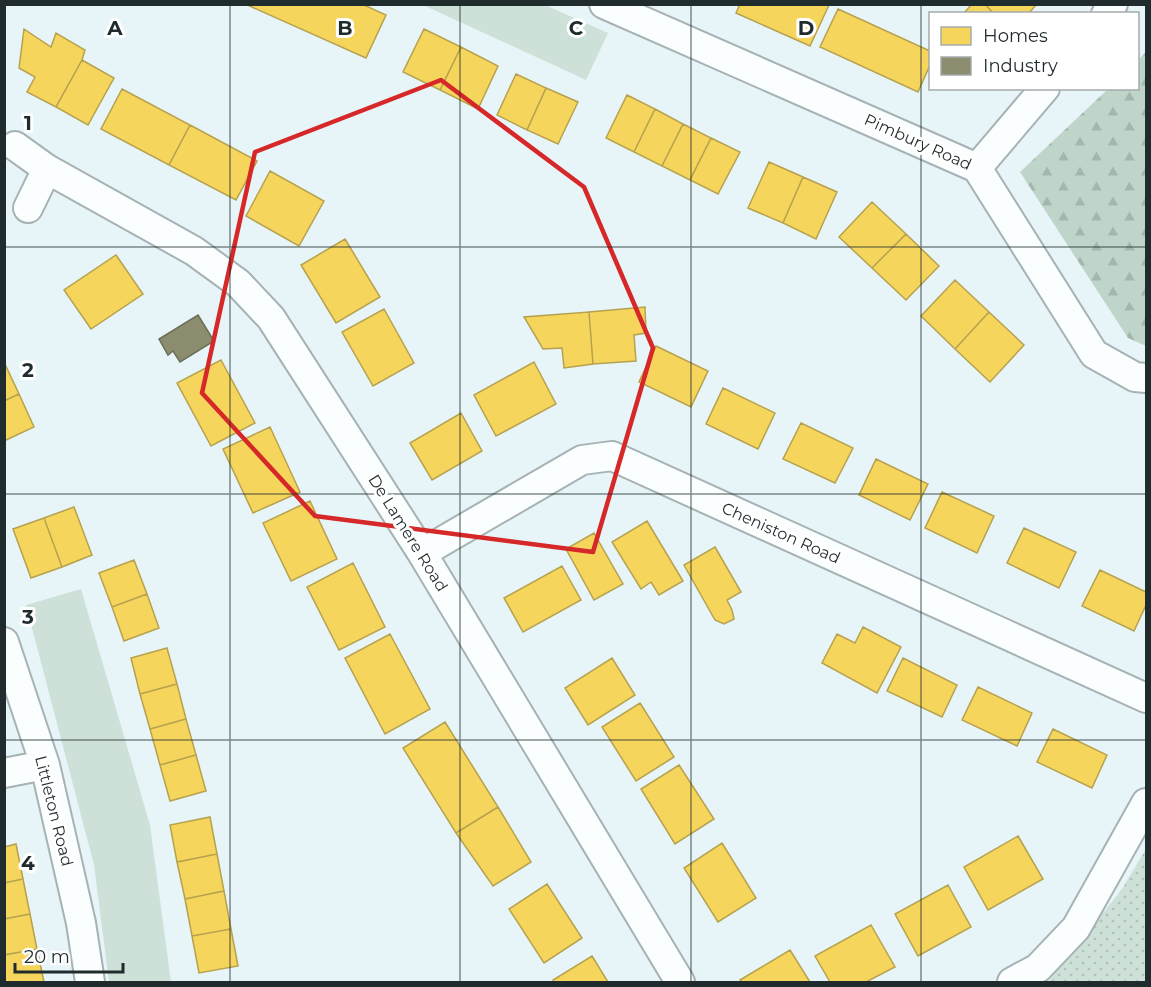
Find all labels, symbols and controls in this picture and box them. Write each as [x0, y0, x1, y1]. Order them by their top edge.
legend [929, 12, 1139, 90]
text: A [106, 16, 123, 40]
text: B [337, 16, 353, 40]
text: C [569, 16, 584, 40]
text: D [798, 16, 814, 40]
text: Homes [983, 25, 1048, 47]
text: Industry [983, 55, 1058, 77]
street label: Pimbury Road [861, 110, 975, 174]
text: 1 [24, 111, 32, 135]
text: 2 [22, 358, 34, 382]
street label: De Lamere Road [364, 471, 452, 595]
street label: Cheniston Road [719, 498, 843, 568]
text: 3 [21, 605, 34, 629]
street label: Littleton Road [31, 754, 77, 868]
text: 4 [21, 851, 35, 875]
scale bar [15, 936, 123, 974]
text: 20 m [24, 946, 70, 968]

